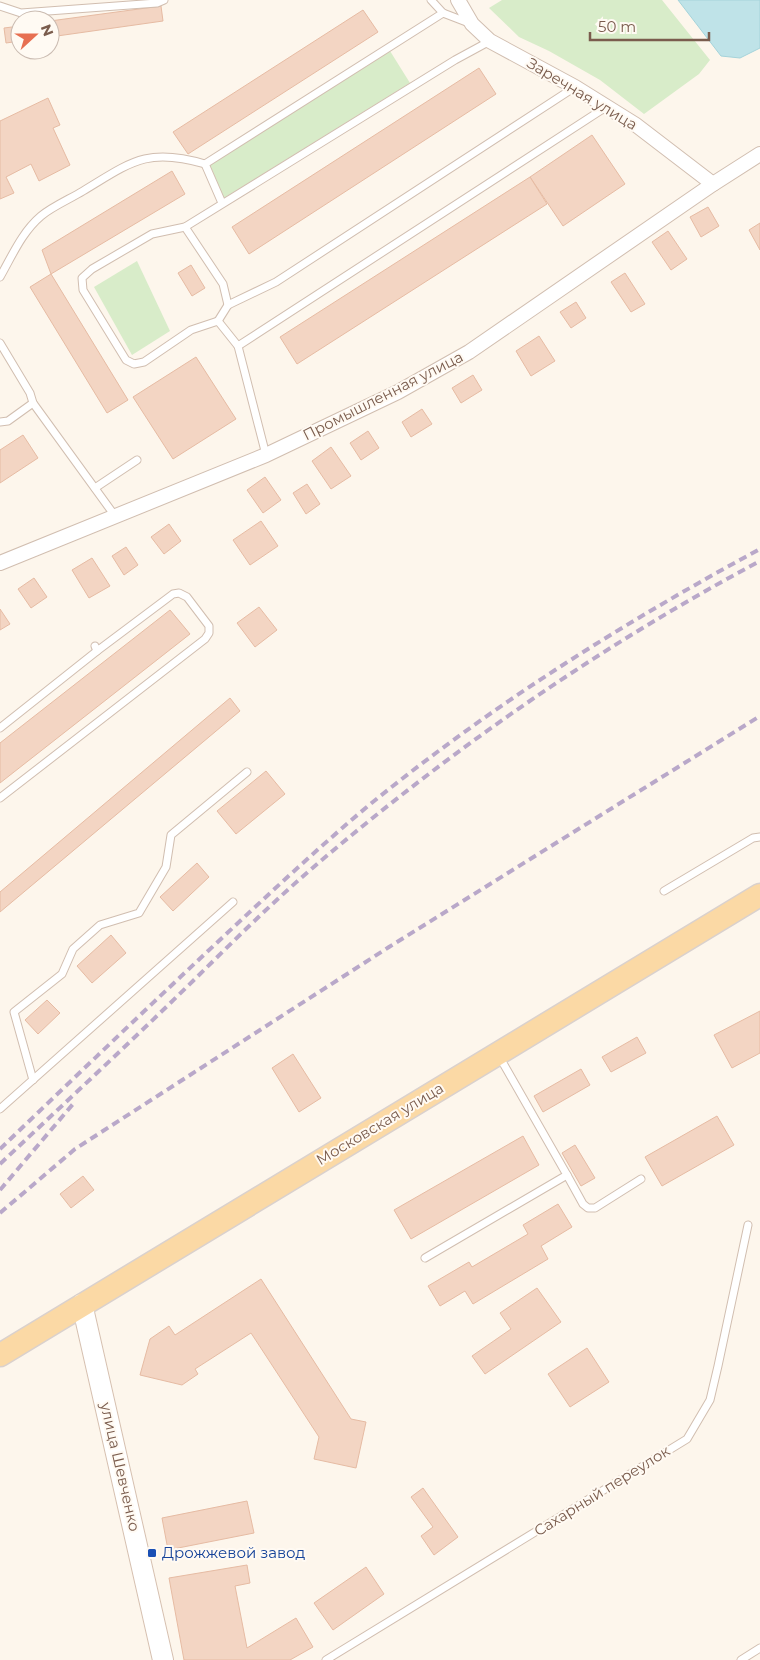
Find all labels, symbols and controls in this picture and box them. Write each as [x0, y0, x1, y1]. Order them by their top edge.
north arrow [10, 10, 60, 60]
scale bar [590, 10, 709, 42]
text: 50 m [598, 17, 636, 36]
text: N [37, 22, 58, 39]
street label: Заречная улица [524, 53, 641, 134]
street label: Промышленная улица [299, 347, 466, 444]
street label: Московская улица [313, 1078, 447, 1169]
street label: улица Шевченко [96, 1399, 145, 1533]
street label: Сахарный переулок [530, 1441, 674, 1540]
place label: Дрожжевой завод [162, 1543, 306, 1562]
marker: Дрожжевой завод [146, 1547, 158, 1559]

